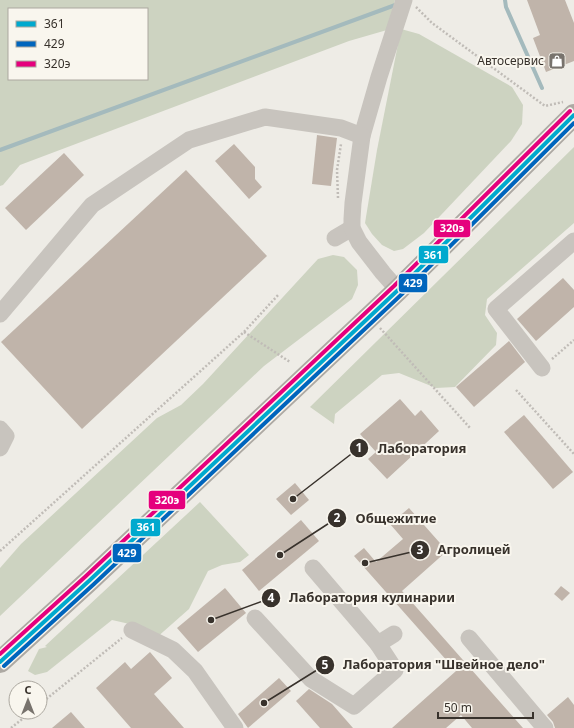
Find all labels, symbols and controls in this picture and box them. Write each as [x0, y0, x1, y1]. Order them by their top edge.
legend [8, 8, 148, 80]
text: 361 [44, 15, 65, 32]
text: 429 [44, 35, 65, 52]
shop icon: Автосервис [547, 51, 567, 71]
place label: Автосервис [477, 52, 544, 69]
text: 320э [44, 55, 71, 72]
line badge: 320э [433, 219, 471, 238]
text: 320э [440, 220, 465, 235]
line badge: 361 [418, 245, 449, 264]
text: 361 [424, 247, 442, 262]
line badge: 429 [398, 273, 428, 293]
text: 429 [404, 275, 422, 290]
callout: Лаборатория [349, 436, 474, 461]
text: 1 [356, 439, 362, 456]
text: Лаборатория [378, 439, 466, 457]
line badge: 320э [148, 490, 186, 510]
text: 320э [155, 492, 180, 507]
callout: Общежитие [327, 506, 444, 531]
text: 2 [334, 509, 341, 526]
text: Общежитие [356, 509, 437, 527]
line badge: 361 [130, 518, 161, 537]
text: 361 [137, 519, 155, 534]
callout: Агролицей [410, 537, 519, 562]
text: Агролицей [437, 540, 511, 558]
text: 3 [417, 541, 424, 558]
line badge: 429 [112, 543, 142, 563]
text: 429 [118, 545, 136, 560]
callout: Лаборатория кулинарии [261, 585, 463, 610]
text: Лаборатория кулинарии [289, 588, 455, 606]
text: 4 [268, 589, 275, 606]
callout: Лаборатория "Швейное дело" [315, 652, 553, 677]
text: Лаборатория "Швейное дело" [343, 655, 545, 673]
text: 5 [322, 656, 329, 673]
north arrow [8, 680, 48, 720]
text: С [24, 682, 32, 697]
scale bar [438, 694, 533, 720]
text: 50 m [444, 699, 472, 716]

